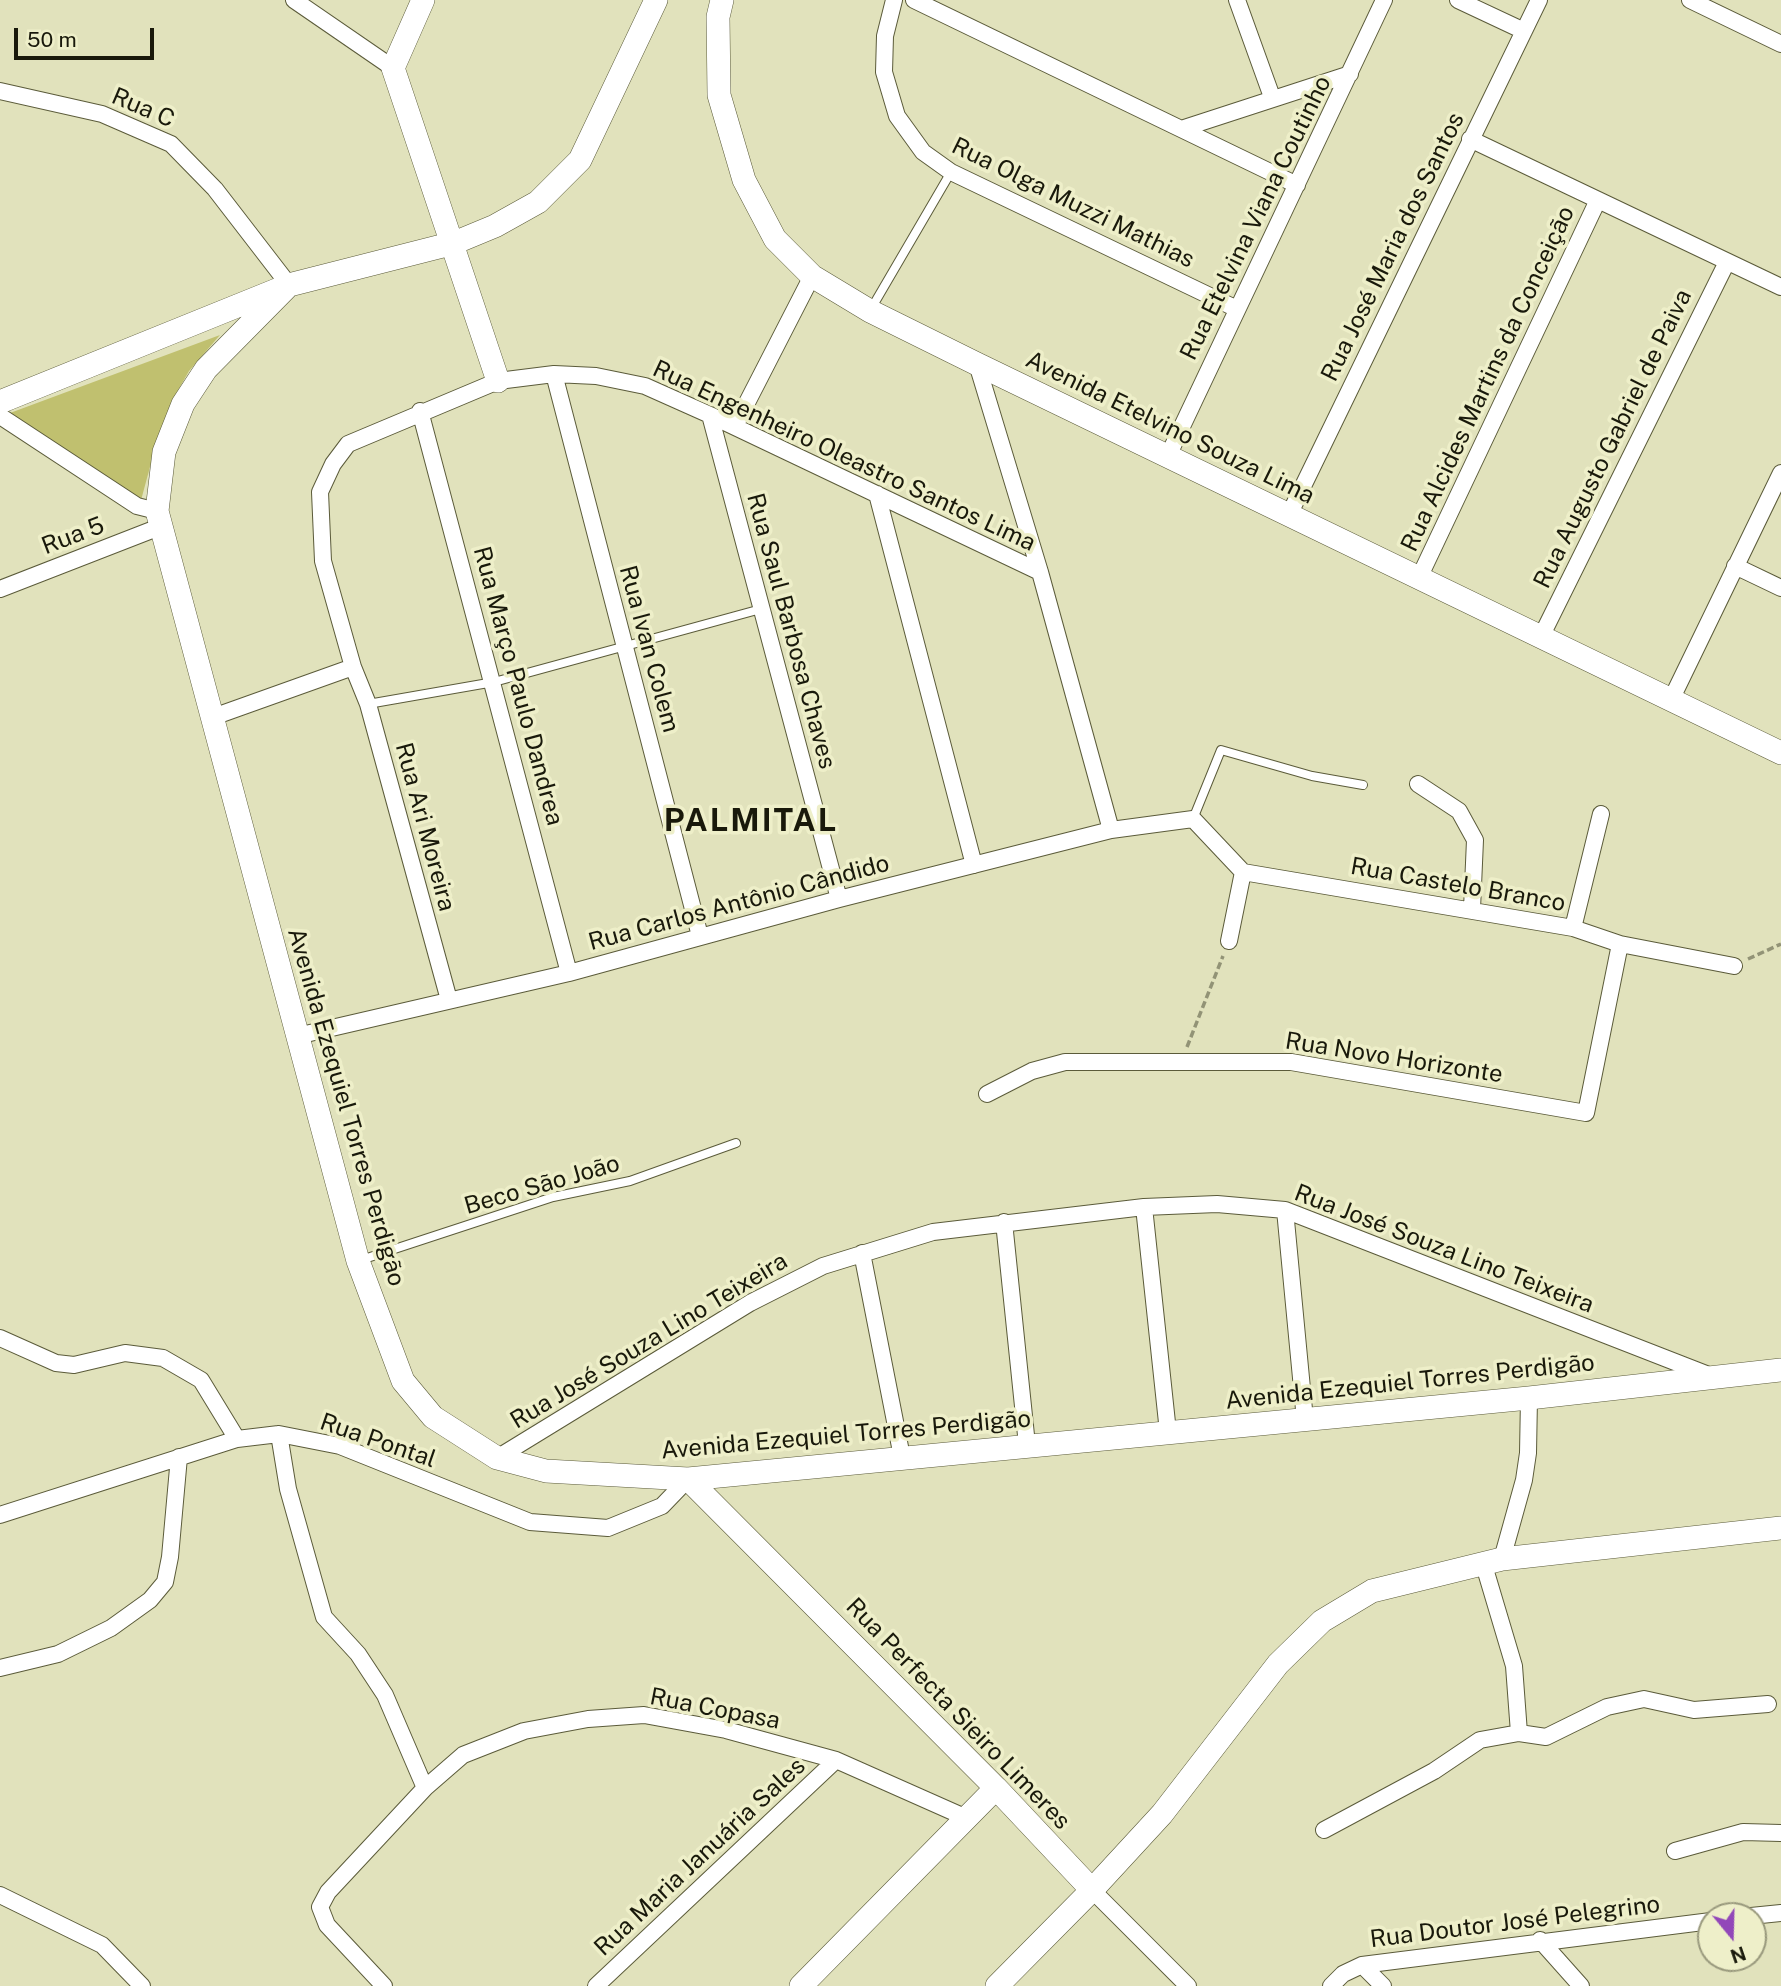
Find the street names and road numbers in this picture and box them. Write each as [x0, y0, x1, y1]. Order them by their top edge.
street label: Rua Etelvina Viana Coutinho [1175, 71, 1337, 365]
street label: Rua C [107, 82, 179, 134]
street label: Rua José Maria dos Santos [1315, 108, 1471, 386]
street label: Rua Olga Muzzi Mathias [947, 132, 1199, 274]
street label: Rua Alcides Martins da Conceição [1395, 202, 1581, 556]
street label: Rua Augusto Gabriel de Paiva [1528, 285, 1698, 593]
street label: Avenida Etelvino Souza Lima [1021, 345, 1319, 511]
street label: Rua Engenheiro Oleastro Santos Lima [648, 354, 1040, 558]
street label: Rua Saul Barbosa Chaves [740, 490, 842, 772]
street label: Rua 5 [38, 511, 108, 561]
street label: Rua Março Paulo Dandrea [467, 543, 569, 829]
street label: Rua Ivan Colem [613, 562, 685, 736]
street label: Rua Ari Moreira [389, 740, 461, 914]
street label: Rua Carlos Antônio Cândido [585, 849, 893, 957]
street label: Rua Castelo Branco [1348, 852, 1568, 918]
street label: Avenida Ezequiel Torres Perdigão [281, 925, 411, 1289]
street label: Rua Novo Horizonte [1283, 1027, 1505, 1089]
street label: Beco São João [461, 1149, 623, 1221]
street label: Rua José Souza Lino Teixeira [1290, 1179, 1598, 1319]
street label: Rua José Souza Lino Teixeira [505, 1247, 793, 1435]
street label: Avenida Ezequiel Torres Perdigão [1224, 1348, 1596, 1416]
street label: Avenida Ezequiel Torres Perdigão [660, 1404, 1032, 1466]
street label: Rua Pontal [316, 1408, 440, 1474]
street label: Rua Perfecta Sieiro Limeres [840, 1592, 1076, 1836]
street label: Rua Copasa [648, 1682, 782, 1736]
street label: Rua Maria Januária Sales [589, 1752, 811, 1962]
street label: Rua Doutor José Pelegrino [1368, 1890, 1662, 1954]

